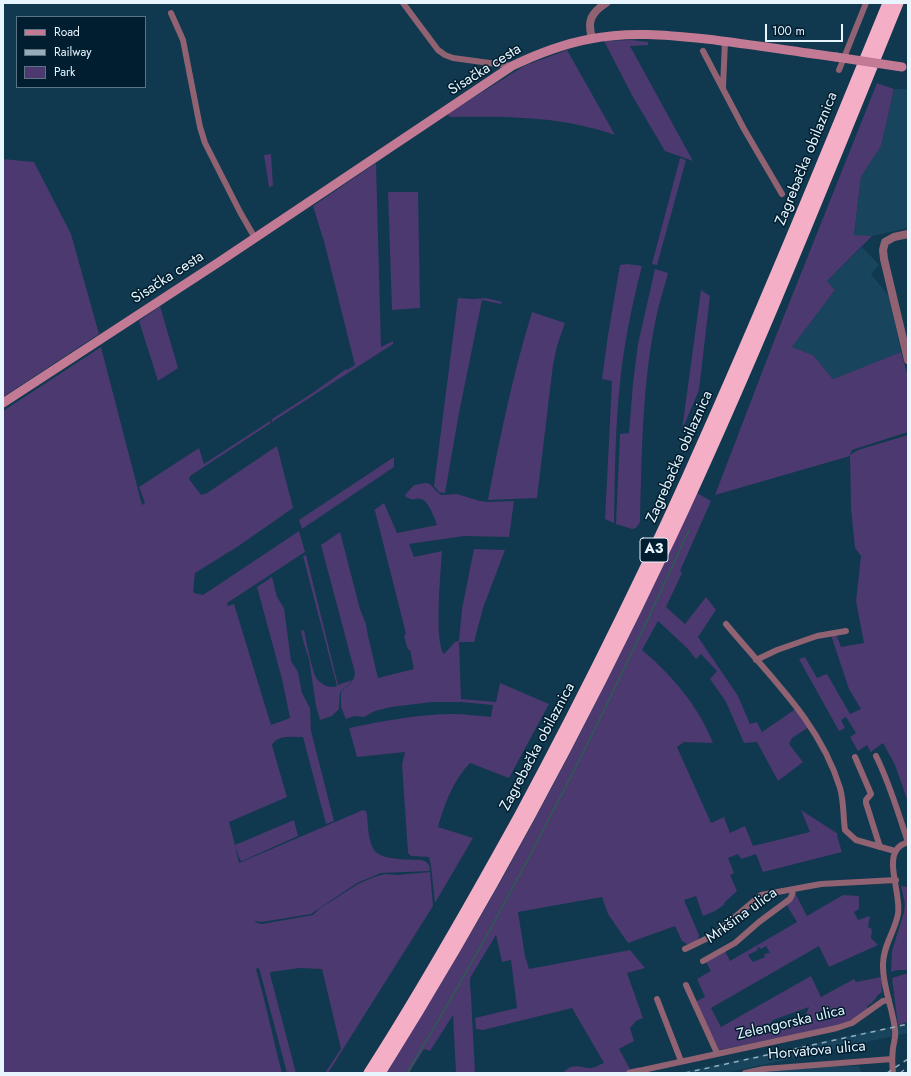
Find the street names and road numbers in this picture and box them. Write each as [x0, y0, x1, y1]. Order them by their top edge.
street label: Sisačka cesta [445, 40, 525, 100]
street label: Zagrebačka obilaznica [772, 90, 842, 228]
street label: Sisačka cesta [128, 248, 208, 308]
street label: Zagrebačka obilaznica [643, 388, 717, 526]
road number: A3 [640, 538, 668, 562]
street label: Zagrebačka obilaznica [497, 680, 579, 814]
street label: Mrkšina ulica [703, 884, 781, 948]
street label: Zelengorska ulica [735, 1002, 847, 1044]
street label: Horvatova ulica [767, 1038, 867, 1064]

